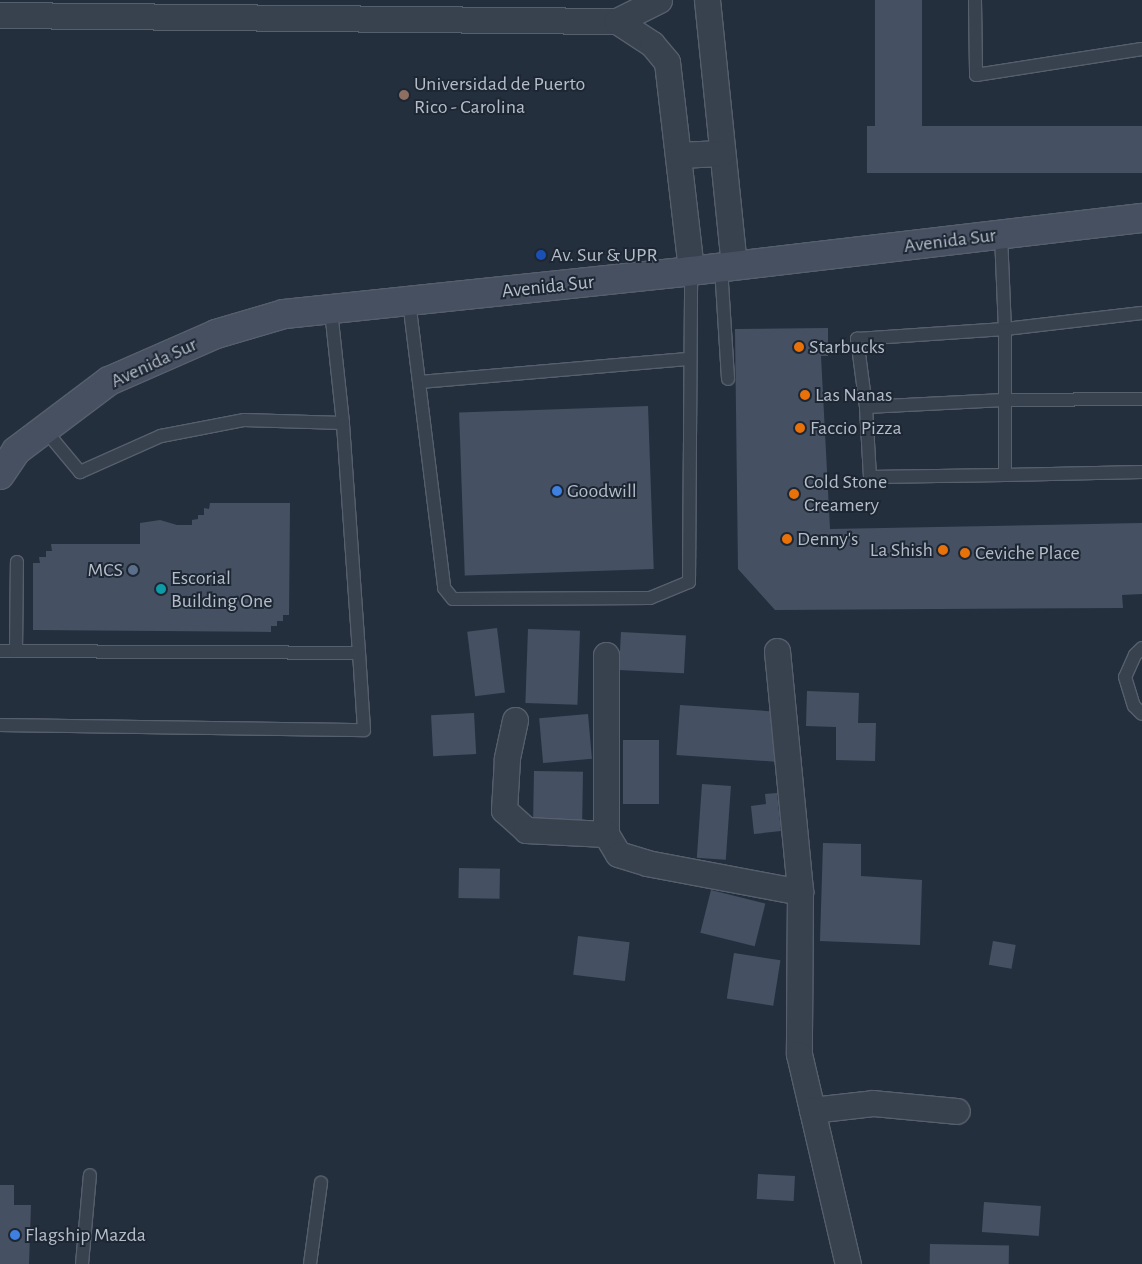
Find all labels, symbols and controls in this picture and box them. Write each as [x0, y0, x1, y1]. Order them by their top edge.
place label: Universidad de Puerto Rico - Carolina [414, 72, 585, 119]
marker: Universidad de Puerto Rico - Carolina [398, 89, 410, 101]
street label: Avenida Sur [903, 223, 997, 259]
place label: Av. Sur & UPR [551, 243, 658, 267]
marker: Av. Sur & UPR [535, 249, 547, 261]
street label: Avenida Sur [501, 270, 595, 304]
street label: Avenida Sur [107, 333, 201, 393]
place label: Starbucks [809, 335, 885, 359]
marker: Starbucks [793, 341, 805, 353]
place label: Las Nanas [815, 383, 893, 407]
marker: Las Nanas [799, 389, 811, 401]
place label: Faccio Pizza [810, 416, 902, 440]
marker: Faccio Pizza [794, 422, 806, 434]
place label: Cold Stone Creamery [804, 470, 887, 517]
place label: Goodwill [567, 479, 637, 503]
marker: Goodwill [551, 485, 563, 497]
marker: Cold Stone Creamery [788, 488, 800, 500]
place label: Denny's [797, 527, 858, 551]
marker: Denny's [781, 533, 793, 545]
place label: La Shish [870, 538, 933, 562]
place label: Ceviche Place [975, 541, 1080, 565]
marker: La Shish [937, 544, 949, 556]
marker: Ceviche Place [959, 547, 971, 559]
place label: MCS [87, 558, 123, 582]
marker: MCS [127, 564, 139, 576]
place label: Escorial Building One [171, 566, 273, 613]
marker: Escorial Building One [155, 583, 167, 595]
place label: Flagship Mazda [25, 1223, 146, 1247]
marker: Flagship Mazda [9, 1229, 21, 1241]

